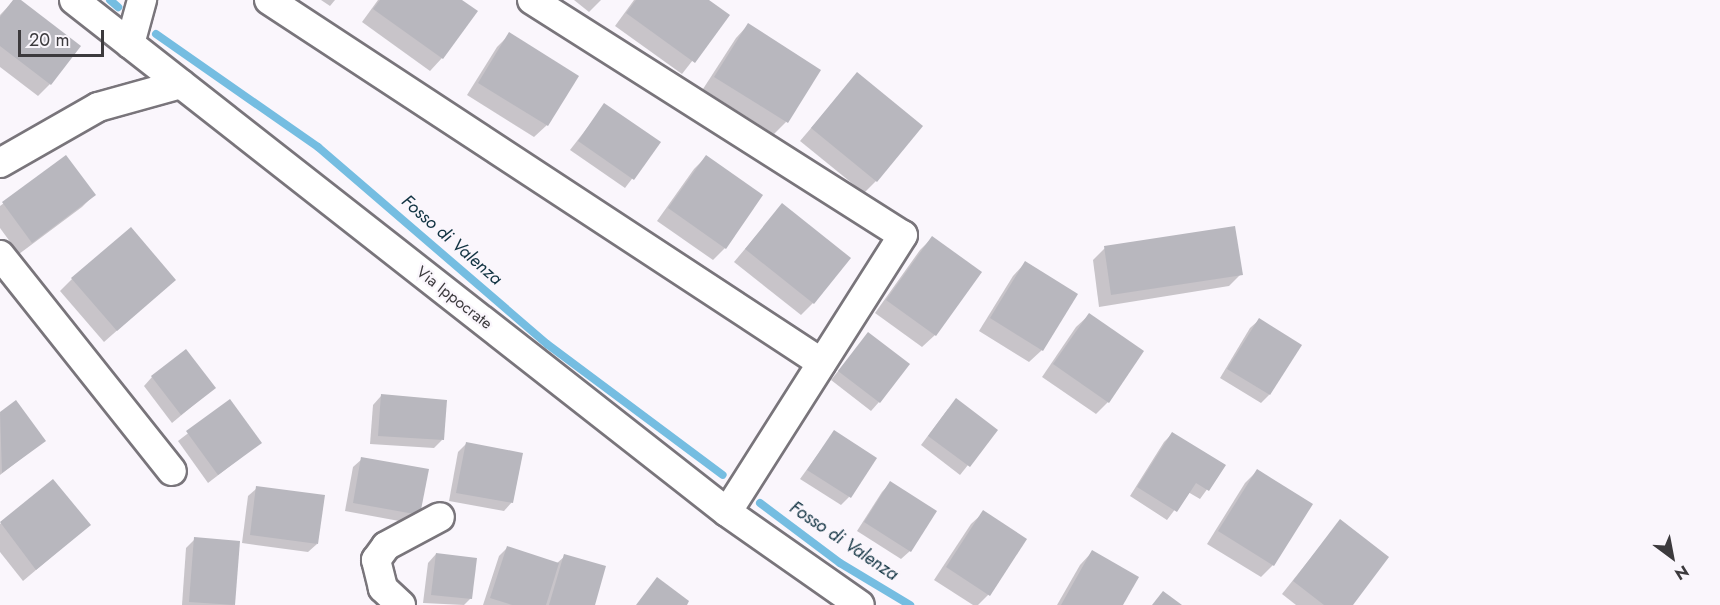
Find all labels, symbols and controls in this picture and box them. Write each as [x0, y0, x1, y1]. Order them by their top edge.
scale bar [21, 18, 106, 56]
text: 20 m [29, 27, 69, 53]
water label: Fosso di Valenza [397, 190, 507, 290]
street label: Via Ippocrate [412, 262, 496, 334]
water label: Fosso di Valenza [786, 497, 902, 585]
north arrow [1642, 527, 1702, 587]
text: N [1670, 560, 1693, 586]

